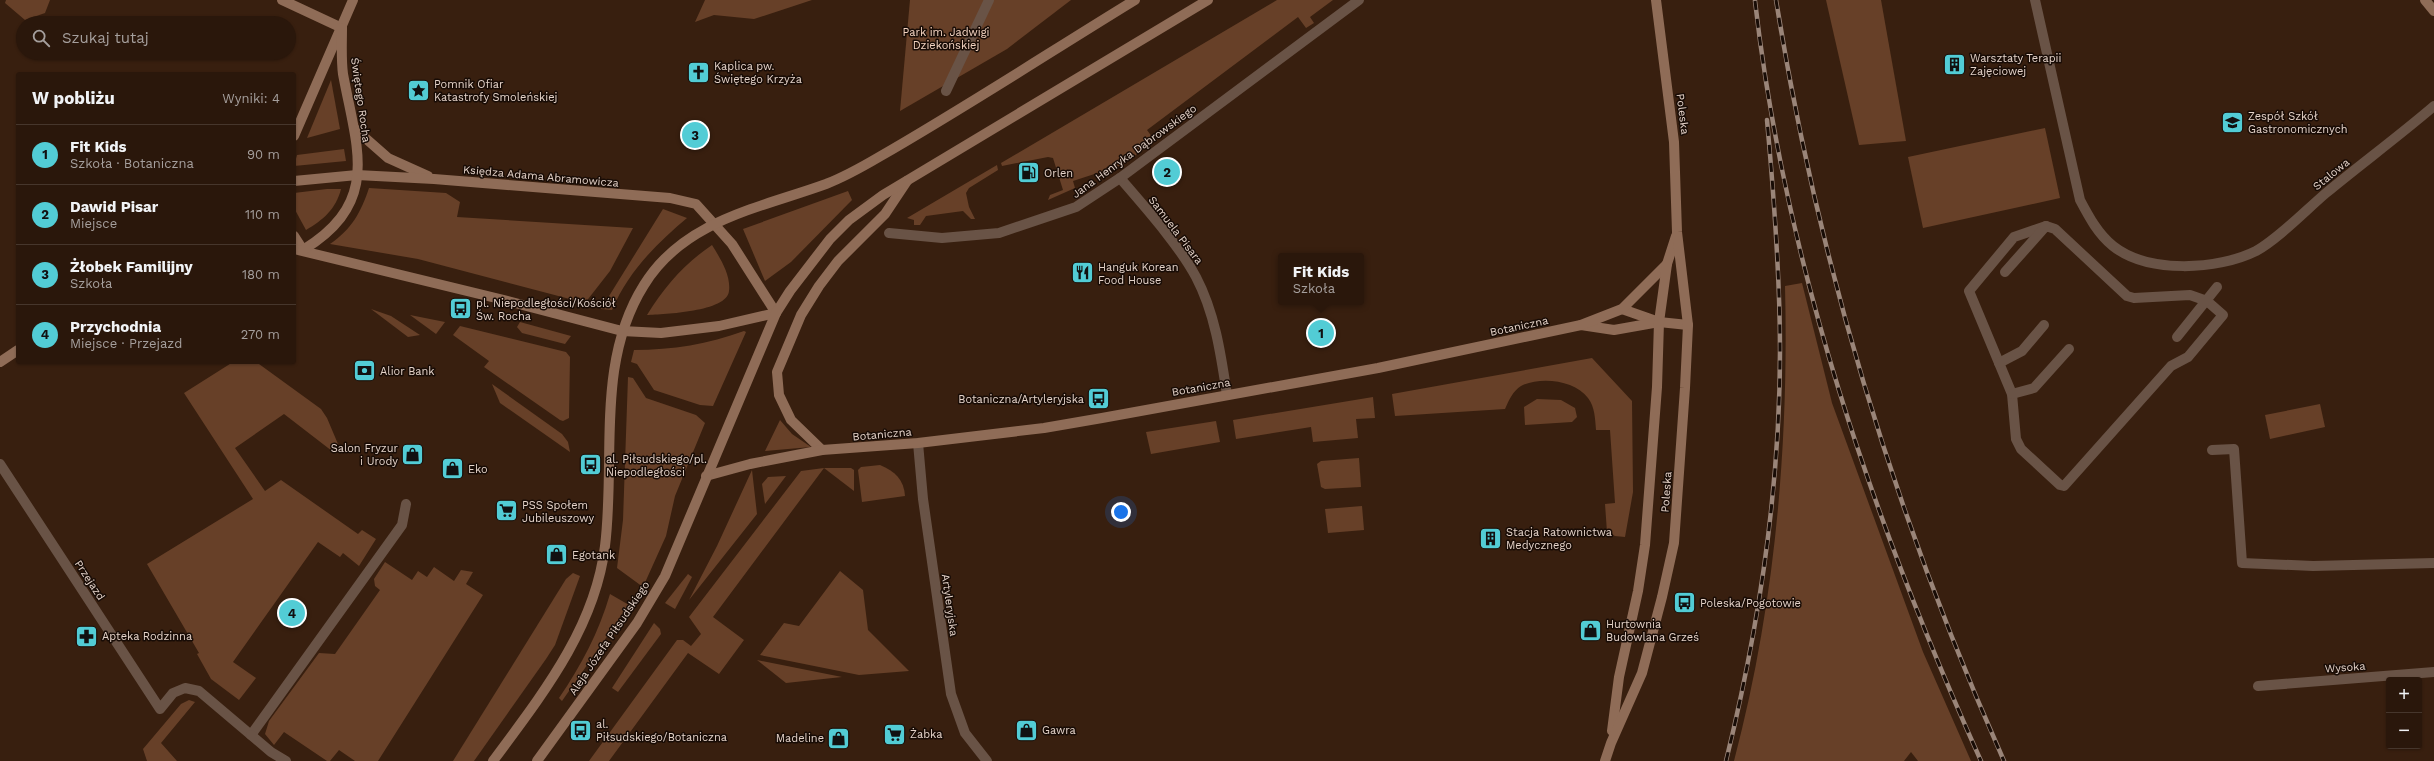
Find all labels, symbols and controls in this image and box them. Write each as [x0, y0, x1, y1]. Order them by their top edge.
search box [16, 16, 296, 60]
park label: Park im. Jadwigi Dziekońskiej [902, 26, 990, 52]
icon: search [30, 27, 52, 49]
text: Szukaj tutaj [62, 29, 149, 47]
building icon: Warsztaty Terapii Zajęciowej [1942, 51, 1968, 77]
place label: Warsztaty Terapii Zajęciowej [1970, 52, 2062, 78]
street label: Świętego Rocha [348, 57, 374, 143]
church icon: Kaplica pw. Świętego Krzyża [686, 59, 712, 85]
place label: Kaplica pw. Świętego Krzyża [714, 60, 802, 86]
place icon: Pomnik Ofiar Katastrofy Smoleńskiej [405, 77, 431, 103]
place label: Pomnik Ofiar Katastrofy Smoleńskiej [434, 78, 558, 104]
text: W pobliżu [32, 88, 115, 108]
text: Wyniki: 4 [222, 91, 280, 106]
street label: Poleska [1674, 93, 1691, 135]
street label: Jana Henryka Dąbrowskiego [1070, 102, 1199, 201]
school or university icon: Zespół Szkół Gastronomicznych [2220, 109, 2246, 135]
place label: Zespół Szkół Gastronomicznych [2248, 110, 2348, 136]
pin: 3 [682, 120, 708, 150]
text: Fit Kids [70, 138, 127, 156]
text: 1 [42, 147, 48, 162]
text: 90 m [247, 147, 280, 162]
text: Szkoła · Botaniczna [70, 156, 194, 171]
street label: Stalowa [2311, 156, 2352, 193]
pin: 2 [1154, 157, 1180, 187]
fuel station icon: Orlen [1015, 160, 1041, 186]
street label: Księdza Adama Abramowicza [463, 163, 619, 190]
place label: Orlen [1044, 167, 1073, 180]
street label: Samuela Pisara [1146, 194, 1205, 267]
text: Dawid Pisar [70, 198, 158, 216]
text: 2 [41, 207, 49, 222]
text: 110 m [245, 207, 280, 222]
text: Miejsce [70, 216, 117, 231]
popup [1278, 253, 1364, 305]
text: Żłobek Familijny [70, 258, 193, 276]
restaurant icon: Hanguk Korean Food House [1069, 260, 1095, 286]
place label: Hanguk Korean Food House [1098, 261, 1178, 287]
text: Fit Kids [1293, 263, 1349, 281]
text: 3 [41, 267, 49, 282]
text: 180 m [242, 267, 280, 282]
text: Szkoła [70, 276, 112, 291]
text: Szkoła [1293, 281, 1335, 296]
bus stop icon: pl. Niepodległości/Kościół Św. Rocha [447, 296, 473, 322]
place label: pl. Niepodległości/Kościół Św. Rocha [476, 297, 616, 323]
street label: Botaniczna [1489, 314, 1549, 339]
text: Przychodnia [70, 318, 161, 336]
pin: 1 [1308, 318, 1334, 348]
text: 4 [41, 327, 49, 342]
text: 270 m [241, 327, 280, 342]
text: Miejsce · Przejazd [70, 336, 182, 351]
bank icon: Alior Bank [351, 358, 377, 384]
place label: Alior Bank [380, 365, 435, 378]
street label: Botaniczna [1171, 376, 1231, 399]
bus stop icon: Botaniczna/Artyleryjska [1086, 386, 1112, 412]
place label: Botaniczna/Artyleryjska [958, 393, 1084, 406]
street label: Botaniczna [852, 425, 912, 444]
shop icon: Salon Fryzur i Urody [400, 441, 426, 467]
place label: Salon Fryzur i Urody [331, 442, 399, 468]
bus stop icon: al. Piłsudskiego/pl. Niepodległości [577, 452, 603, 478]
place label: al. Piłsudskiego/pl. Niepodległości [606, 453, 707, 479]
shop icon: Eko [440, 456, 466, 482]
place label: Eko [468, 463, 488, 476]
street label: Poleska [1659, 471, 1674, 513]
supermarket icon: PSS Społem Jubileuszowy [494, 498, 520, 524]
place label: PSS Społem Jubileuszowy [522, 499, 594, 525]
your location [1111, 502, 1131, 522]
building icon: Stacja Ratownictwa Medycznego [1478, 525, 1504, 551]
place label: Stacja Ratownictwa Medycznego [1506, 526, 1612, 552]
shop icon: Egotank [543, 542, 569, 568]
place label: Egotank [572, 549, 615, 562]
street label: Przejazd [72, 558, 107, 603]
street label: Artyleryjska [939, 573, 960, 637]
street label: Aleja Józefa Piłsudskiego [566, 579, 652, 698]
bus stop icon: Poleska/Pogotowie [1672, 590, 1698, 616]
place label: Poleska/Pogotowie [1700, 597, 1801, 610]
pin: 4 [279, 598, 305, 628]
shop icon: Hurtownia Budowlana Grześ [1578, 617, 1604, 643]
place label: Hurtownia Budowlana Grześ [1606, 618, 1699, 644]
pharmacy icon: Apteka Rodzinna [73, 623, 99, 649]
place label: Apteka Rodzinna [102, 630, 192, 643]
street label: Wysoka [2324, 660, 2366, 675]
map controls [2386, 677, 2422, 749]
button: + [2386, 677, 2422, 713]
button: − [2386, 713, 2422, 749]
bus stop icon: al. Piłsudskiego/Botaniczna [567, 717, 593, 743]
shop icon: Gawra [1014, 717, 1040, 743]
place label: al. Piłsudskiego/Botaniczna [596, 718, 727, 744]
supermarket icon: Żabka [882, 721, 908, 747]
place label: Gawra [1042, 724, 1076, 737]
shop icon: Madeline [826, 725, 852, 751]
place label: Żabka [910, 727, 942, 741]
place label: Madeline [776, 732, 824, 745]

